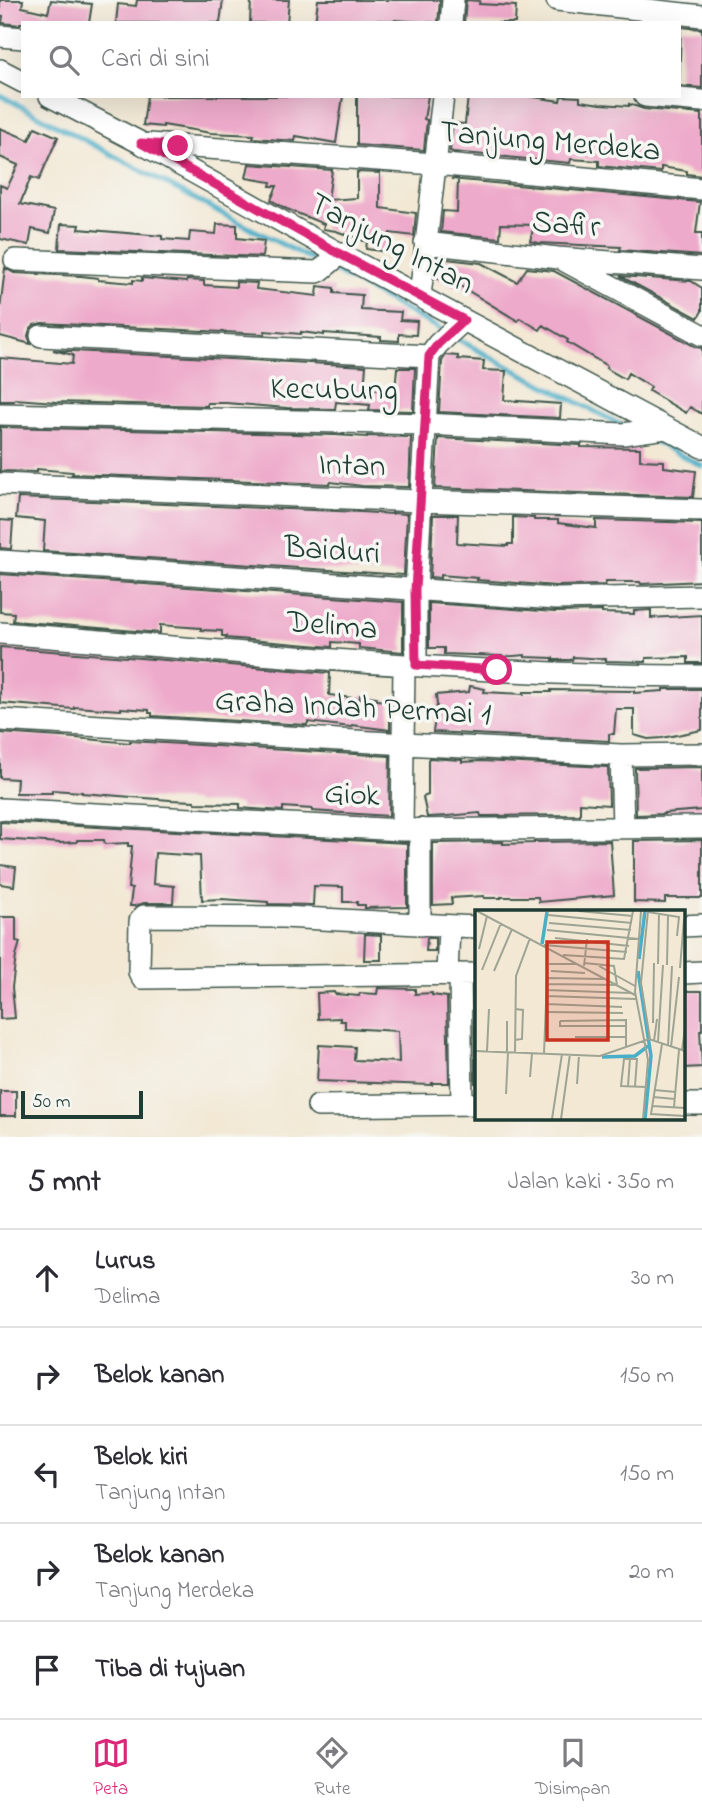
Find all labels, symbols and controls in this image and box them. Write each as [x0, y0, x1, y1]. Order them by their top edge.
search box [21, 21, 681, 98]
icon: search [45, 41, 83, 79]
text: Cari di sini [101, 41, 210, 79]
street label: Tanjung Merdeka [438, 110, 662, 176]
route end [162, 130, 193, 161]
street label: Tanjung Intan [300, 182, 482, 308]
street label: Safir [530, 200, 602, 252]
street label: Kecubung [270, 366, 398, 416]
street label: Intan [318, 442, 386, 492]
street label: Baiduri [281, 525, 382, 579]
street label: Delima [284, 600, 379, 654]
route start [481, 654, 512, 685]
street label: Graha Indah Permai 1 [214, 678, 492, 740]
street label: Giok [323, 771, 382, 821]
inset map [475, 910, 684, 1120]
scale bar [21, 1088, 144, 1120]
text: 50 m [32, 1089, 71, 1116]
text: 5 mnt [28, 1161, 101, 1205]
text: Jalan kaki · 350 m [508, 1166, 674, 1199]
text: Lurus [95, 1243, 156, 1281]
icon: ahead [28, 1259, 66, 1297]
text: 30 m [631, 1262, 674, 1295]
text: Delima [95, 1281, 160, 1314]
icon: right [28, 1357, 66, 1395]
text: Belok kanan [95, 1357, 224, 1395]
text: 150 m [620, 1360, 674, 1393]
text: Belok kiri [95, 1439, 188, 1477]
icon: left [28, 1455, 66, 1493]
text: 150 m [620, 1458, 674, 1491]
text: Tanjung Intan [95, 1477, 225, 1510]
text: Belok kanan [95, 1537, 224, 1575]
icon: right [28, 1553, 66, 1591]
text: 20 m [629, 1556, 674, 1589]
text: Tanjung Merdeka [95, 1575, 254, 1608]
icon: arrive [28, 1651, 66, 1689]
text: Tiba di tujuan [95, 1651, 245, 1689]
tab: Peta [92, 1734, 130, 1803]
tab: Rute [313, 1734, 351, 1803]
tab: Disimpan [535, 1734, 610, 1803]

